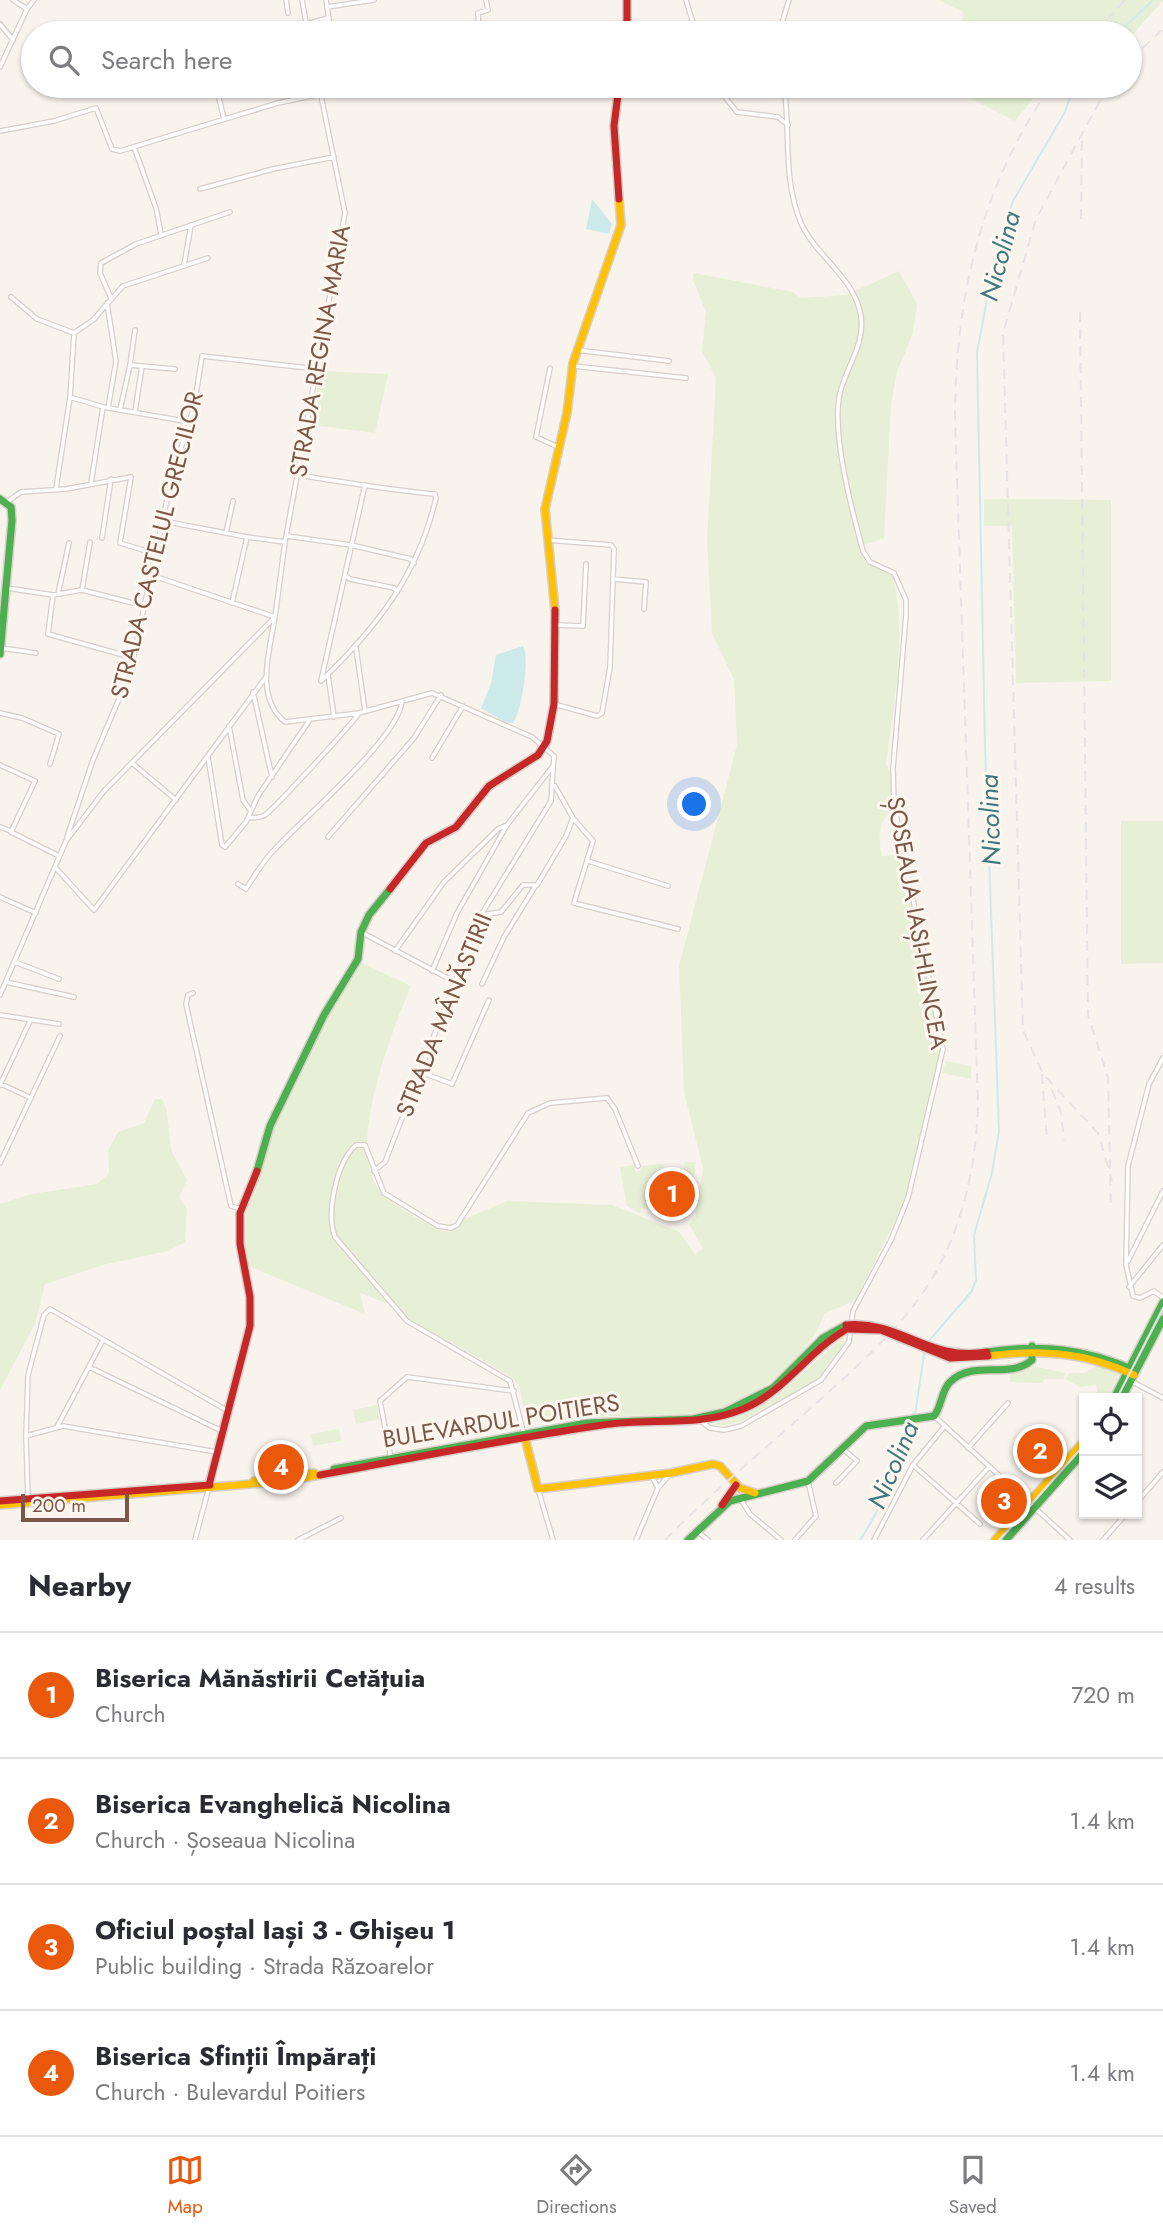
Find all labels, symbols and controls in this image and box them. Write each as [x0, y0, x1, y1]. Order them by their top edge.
search box [21, 21, 1142, 98]
icon: search [45, 41, 83, 79]
text: Search here [101, 41, 233, 79]
water label: Nicolina [970, 206, 1030, 305]
street label: STRADA REGINA MARIA [280, 222, 359, 480]
street label: STRADA CASTELUL GRECILOR [101, 387, 212, 702]
water label: Nicolina [969, 773, 1011, 867]
your location [677, 787, 711, 821]
street label: ȘOSEAUA IAȘI-HLINCEA [878, 794, 957, 1052]
street label: STRADA MÂNĂSTIRII [387, 907, 500, 1122]
pin: 1 [649, 1168, 695, 1220]
street label: BULEVARDUL POITIERS [380, 1385, 622, 1457]
map controls [1079, 1393, 1142, 1519]
button: locate [1079, 1393, 1142, 1456]
water label: Nicolina [858, 1415, 929, 1515]
pin: 2 [1017, 1425, 1063, 1477]
pin: 4 [258, 1441, 304, 1493]
button: layers [1079, 1456, 1142, 1519]
pin: 3 [981, 1475, 1027, 1527]
scale bar [21, 1491, 130, 1523]
text: 200 m [32, 1492, 86, 1519]
text: Nearby [28, 1564, 131, 1607]
text: 4 results [1054, 1569, 1135, 1603]
text: Biserica Mănăstirii Cetățuia [95, 1659, 425, 1697]
text: 1 [45, 1678, 57, 1712]
text: 720 m [1071, 1678, 1135, 1712]
text: Church [95, 1697, 166, 1731]
text: Biserica Evanghelică Nicolina [95, 1785, 451, 1823]
text: 2 [43, 1804, 59, 1838]
text: 1.4 km [1069, 1804, 1135, 1838]
text: Church · Șoseaua Nicolina [95, 1823, 355, 1857]
text: Oficiul poștal Iași 3 - Ghișeu 1 [95, 1911, 455, 1949]
text: 3 [44, 1930, 58, 1964]
text: 1.4 km [1069, 1930, 1135, 1964]
text: Public building · Strada Răzoarelor [95, 1949, 434, 1983]
text: Biserica Sfinții Împărați [95, 2037, 376, 2075]
text: 4 [43, 2056, 59, 2090]
text: 1.4 km [1069, 2056, 1135, 2090]
text: Church · Bulevardul Poitiers [95, 2075, 365, 2109]
tab: Map [166, 2151, 204, 2220]
tab: Directions [536, 2151, 617, 2220]
tab: Saved [949, 2151, 997, 2220]

